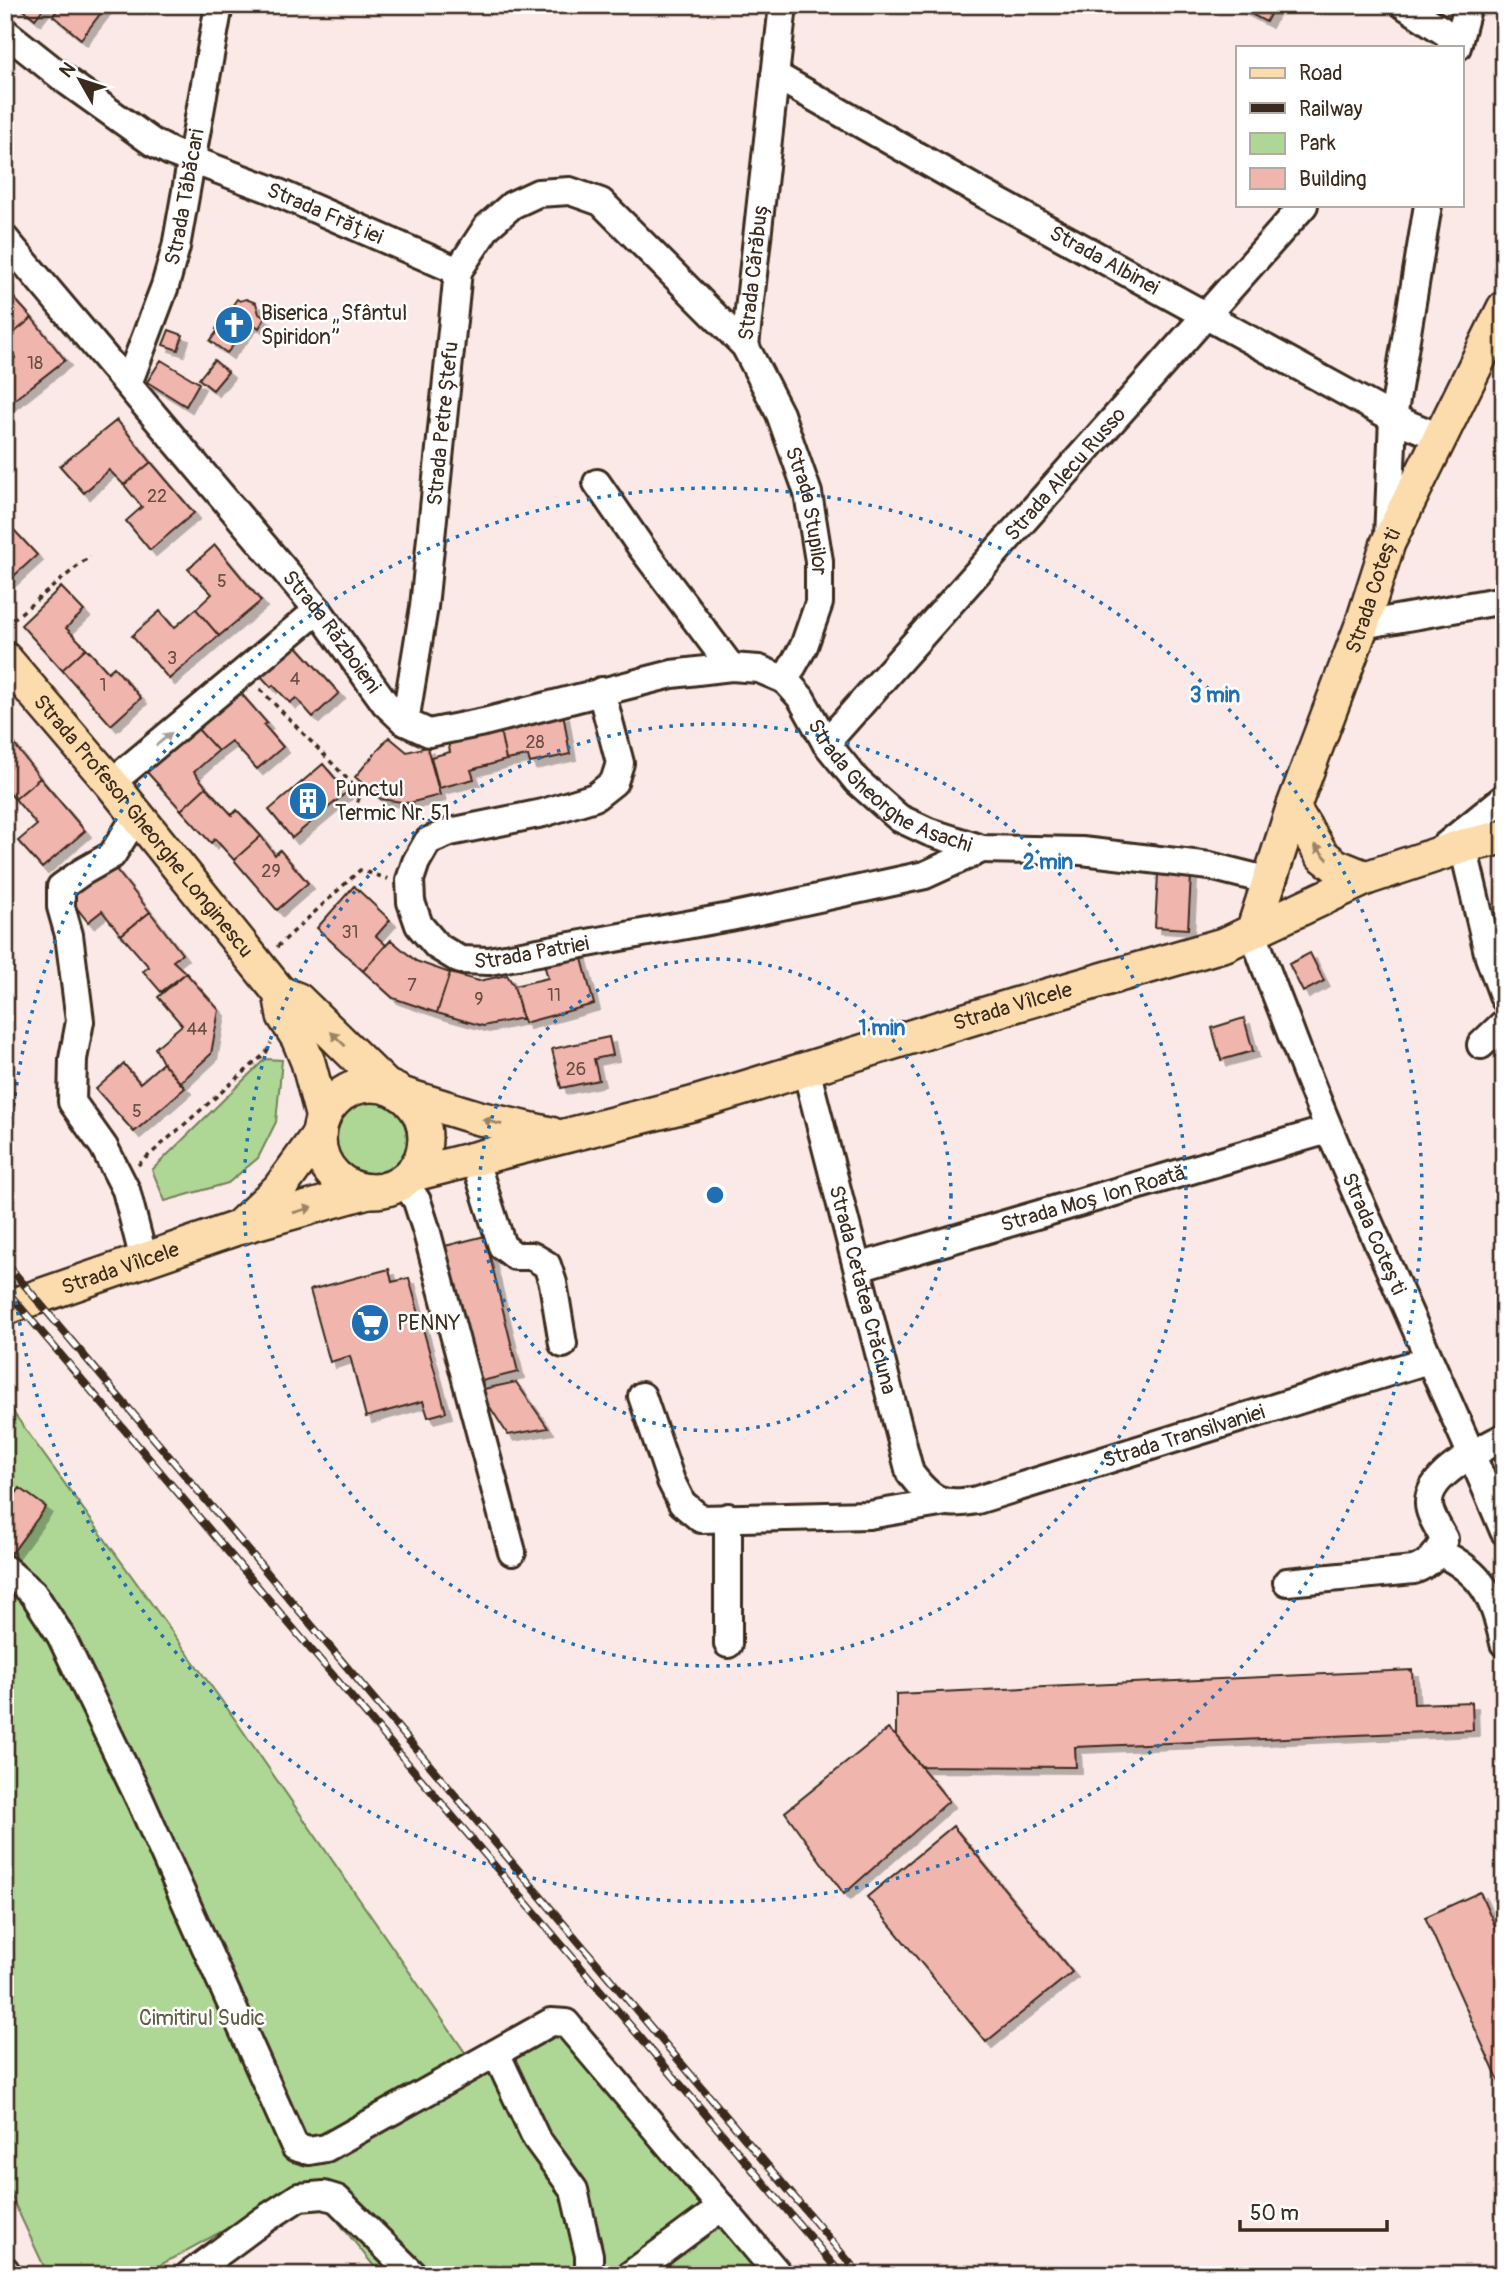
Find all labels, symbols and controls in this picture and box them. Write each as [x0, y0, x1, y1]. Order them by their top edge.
north arrow [46, 46, 116, 116]
legend [1236, 46, 1464, 206]
text: N [54, 57, 81, 82]
text: Road [1299, 60, 1343, 87]
text: Railway [1299, 96, 1363, 123]
street label: Strada Tăbăcari [158, 127, 210, 268]
text: Park [1299, 130, 1336, 157]
text: Building [1299, 166, 1366, 193]
street label: Strada Frăției [263, 176, 388, 250]
street label: Strada Cărăbuș [732, 201, 774, 342]
street label: Strada Albinei [1045, 219, 1164, 301]
place label: Biserica „Sfântul Spiridon” [261, 300, 407, 351]
church icon: Biserica „Sfântul Spiridon” [213, 304, 255, 346]
street label: Strada Petre Ștefu [421, 340, 464, 507]
house number: 18 [27, 352, 43, 375]
street label: Strada Alecu Russo [998, 401, 1132, 546]
street label: Strada Stupilor [779, 443, 833, 575]
house number: 22 [147, 485, 167, 508]
street label: Strada Cotești [1339, 523, 1407, 657]
street label: Strada Războieni [277, 564, 387, 699]
house number: 5 [217, 570, 227, 593]
house number: 3 [167, 647, 177, 670]
house number: 4 [290, 668, 301, 691]
house number: 1 [99, 674, 107, 697]
text: 3 min [1190, 682, 1240, 709]
street label: Strada Profesor Gheorghe Longinescu [28, 689, 260, 963]
street label: Strada Gheorghe Asachi [802, 714, 976, 859]
house number: 28 [525, 731, 545, 754]
one-way arrow [155, 732, 172, 747]
place label: Punctul Termic Nr. 51 [335, 776, 450, 827]
building icon: Punctul Termic Nr. 51 [287, 780, 329, 822]
one-way arrow [1314, 844, 1330, 861]
text: 2 min [1023, 849, 1073, 876]
house number: 29 [261, 860, 281, 883]
house number: 31 [341, 921, 359, 944]
street label: Strada Patriei [474, 929, 591, 975]
house number: 7 [407, 974, 417, 997]
street label: Strada Vîlcele [950, 976, 1076, 1037]
house number: 11 [547, 984, 561, 1007]
house number: 9 [474, 988, 484, 1011]
text: 1 min [859, 1015, 906, 1042]
house number: 44 [187, 1018, 208, 1041]
one-way arrow [330, 1032, 347, 1048]
house number: 26 [566, 1058, 586, 1081]
house number: 5 [132, 1100, 142, 1123]
one-way arrow [481, 1116, 503, 1127]
street label: Strada Moș Ion Roată [997, 1159, 1189, 1238]
street label: Strada Cotești [1335, 1168, 1413, 1299]
street label: Strada Cetatea Crăciuna [823, 1182, 903, 1397]
centre of rings [703, 1183, 727, 1207]
one-way arrow [292, 1204, 313, 1214]
street label: Strada Vîlcele [58, 1235, 183, 1301]
supermarket icon: PENNY [349, 1302, 391, 1344]
place label: PENNY [397, 1310, 461, 1337]
street label: Strada Transilvaniei [1099, 1398, 1268, 1474]
park label: Cimitirul Sudic [139, 2005, 265, 2032]
scale bar [1240, 2189, 1386, 2233]
text: 50 m [1250, 2200, 1299, 2227]

